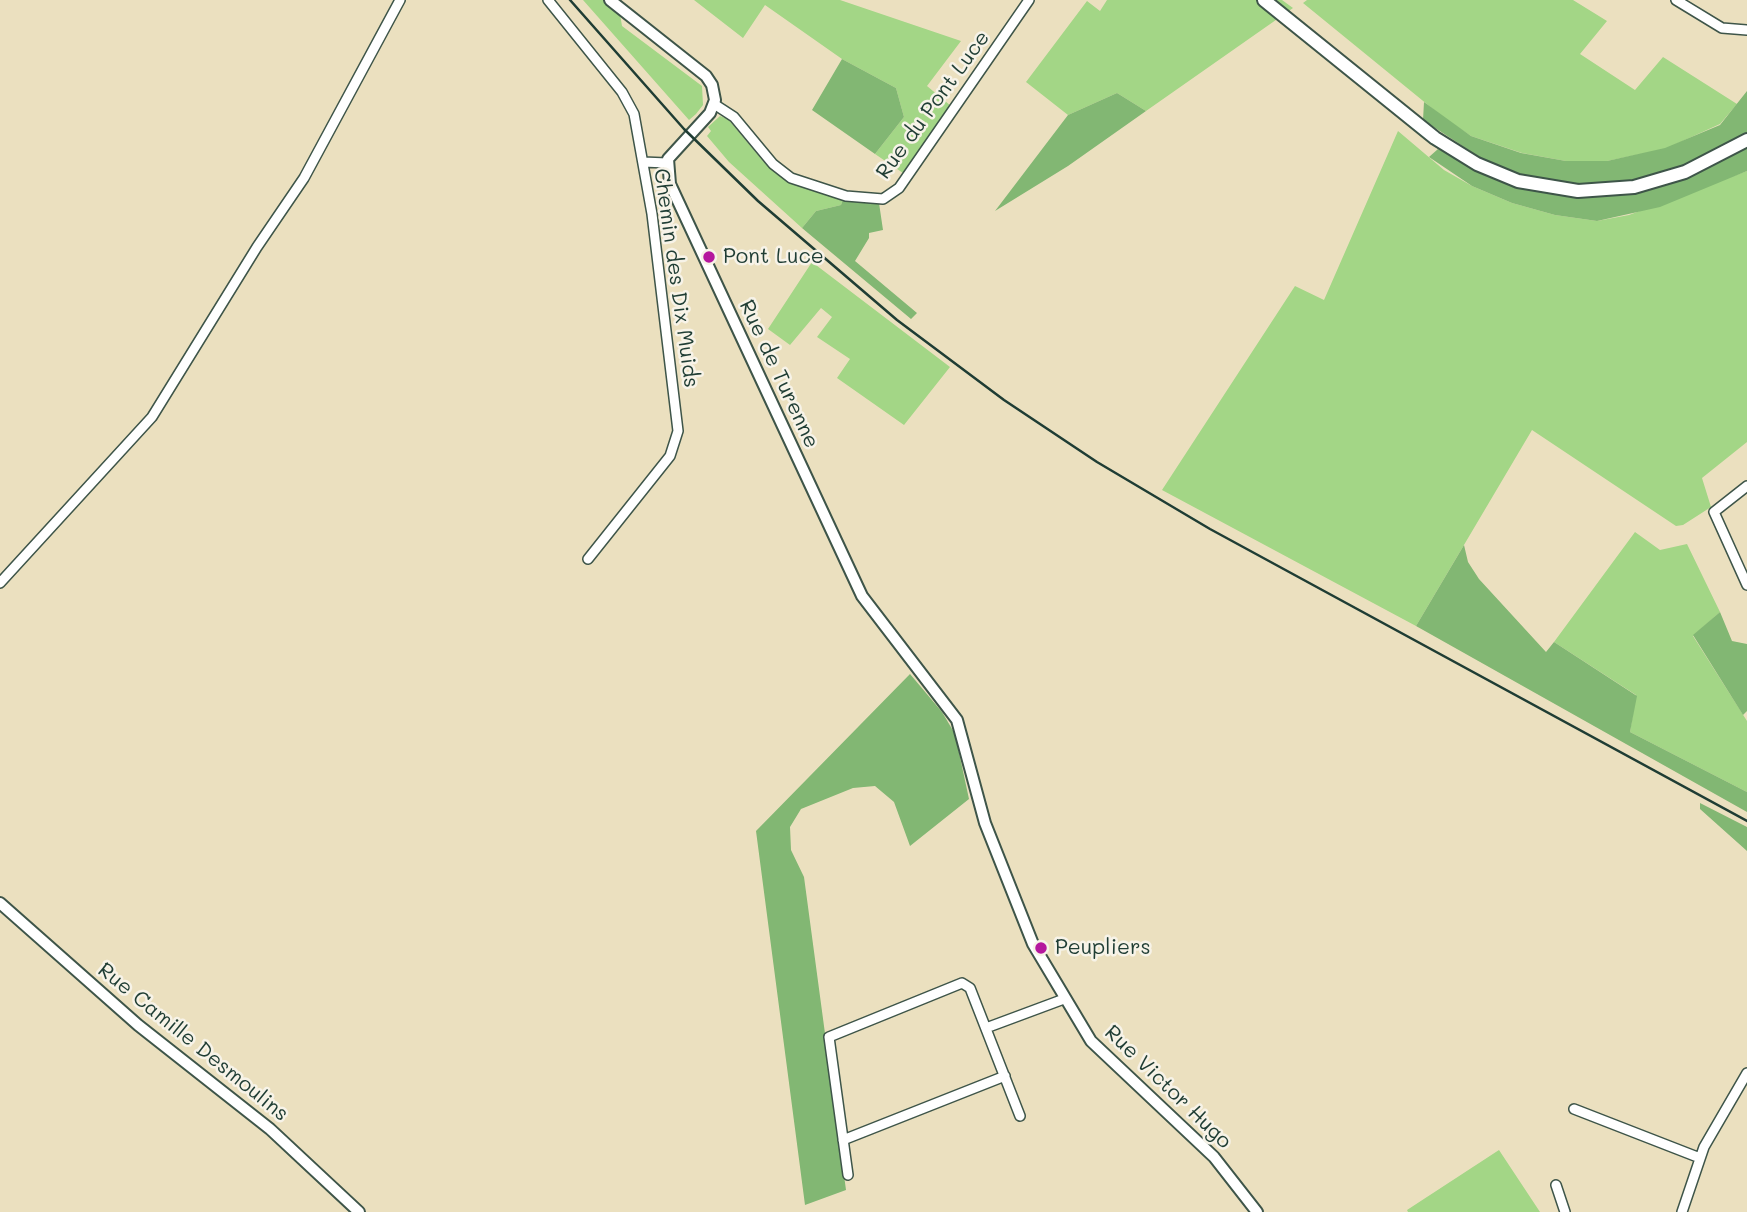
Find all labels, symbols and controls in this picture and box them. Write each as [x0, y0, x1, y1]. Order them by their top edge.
street label: Rue du Pont Luce [871, 26, 995, 184]
street label: Chemin des Dix Muids [648, 167, 704, 389]
place label: Pont Luce [723, 244, 824, 270]
marker: Pont Luce [701, 249, 717, 265]
street label: Rue de Turenne [734, 296, 824, 452]
place label: Peupliers [1055, 935, 1151, 961]
marker: Peupliers [1033, 940, 1049, 956]
street label: Rue Camille Desmoulins [93, 957, 293, 1127]
street label: Rue Victor Hugo [1099, 1020, 1237, 1154]

